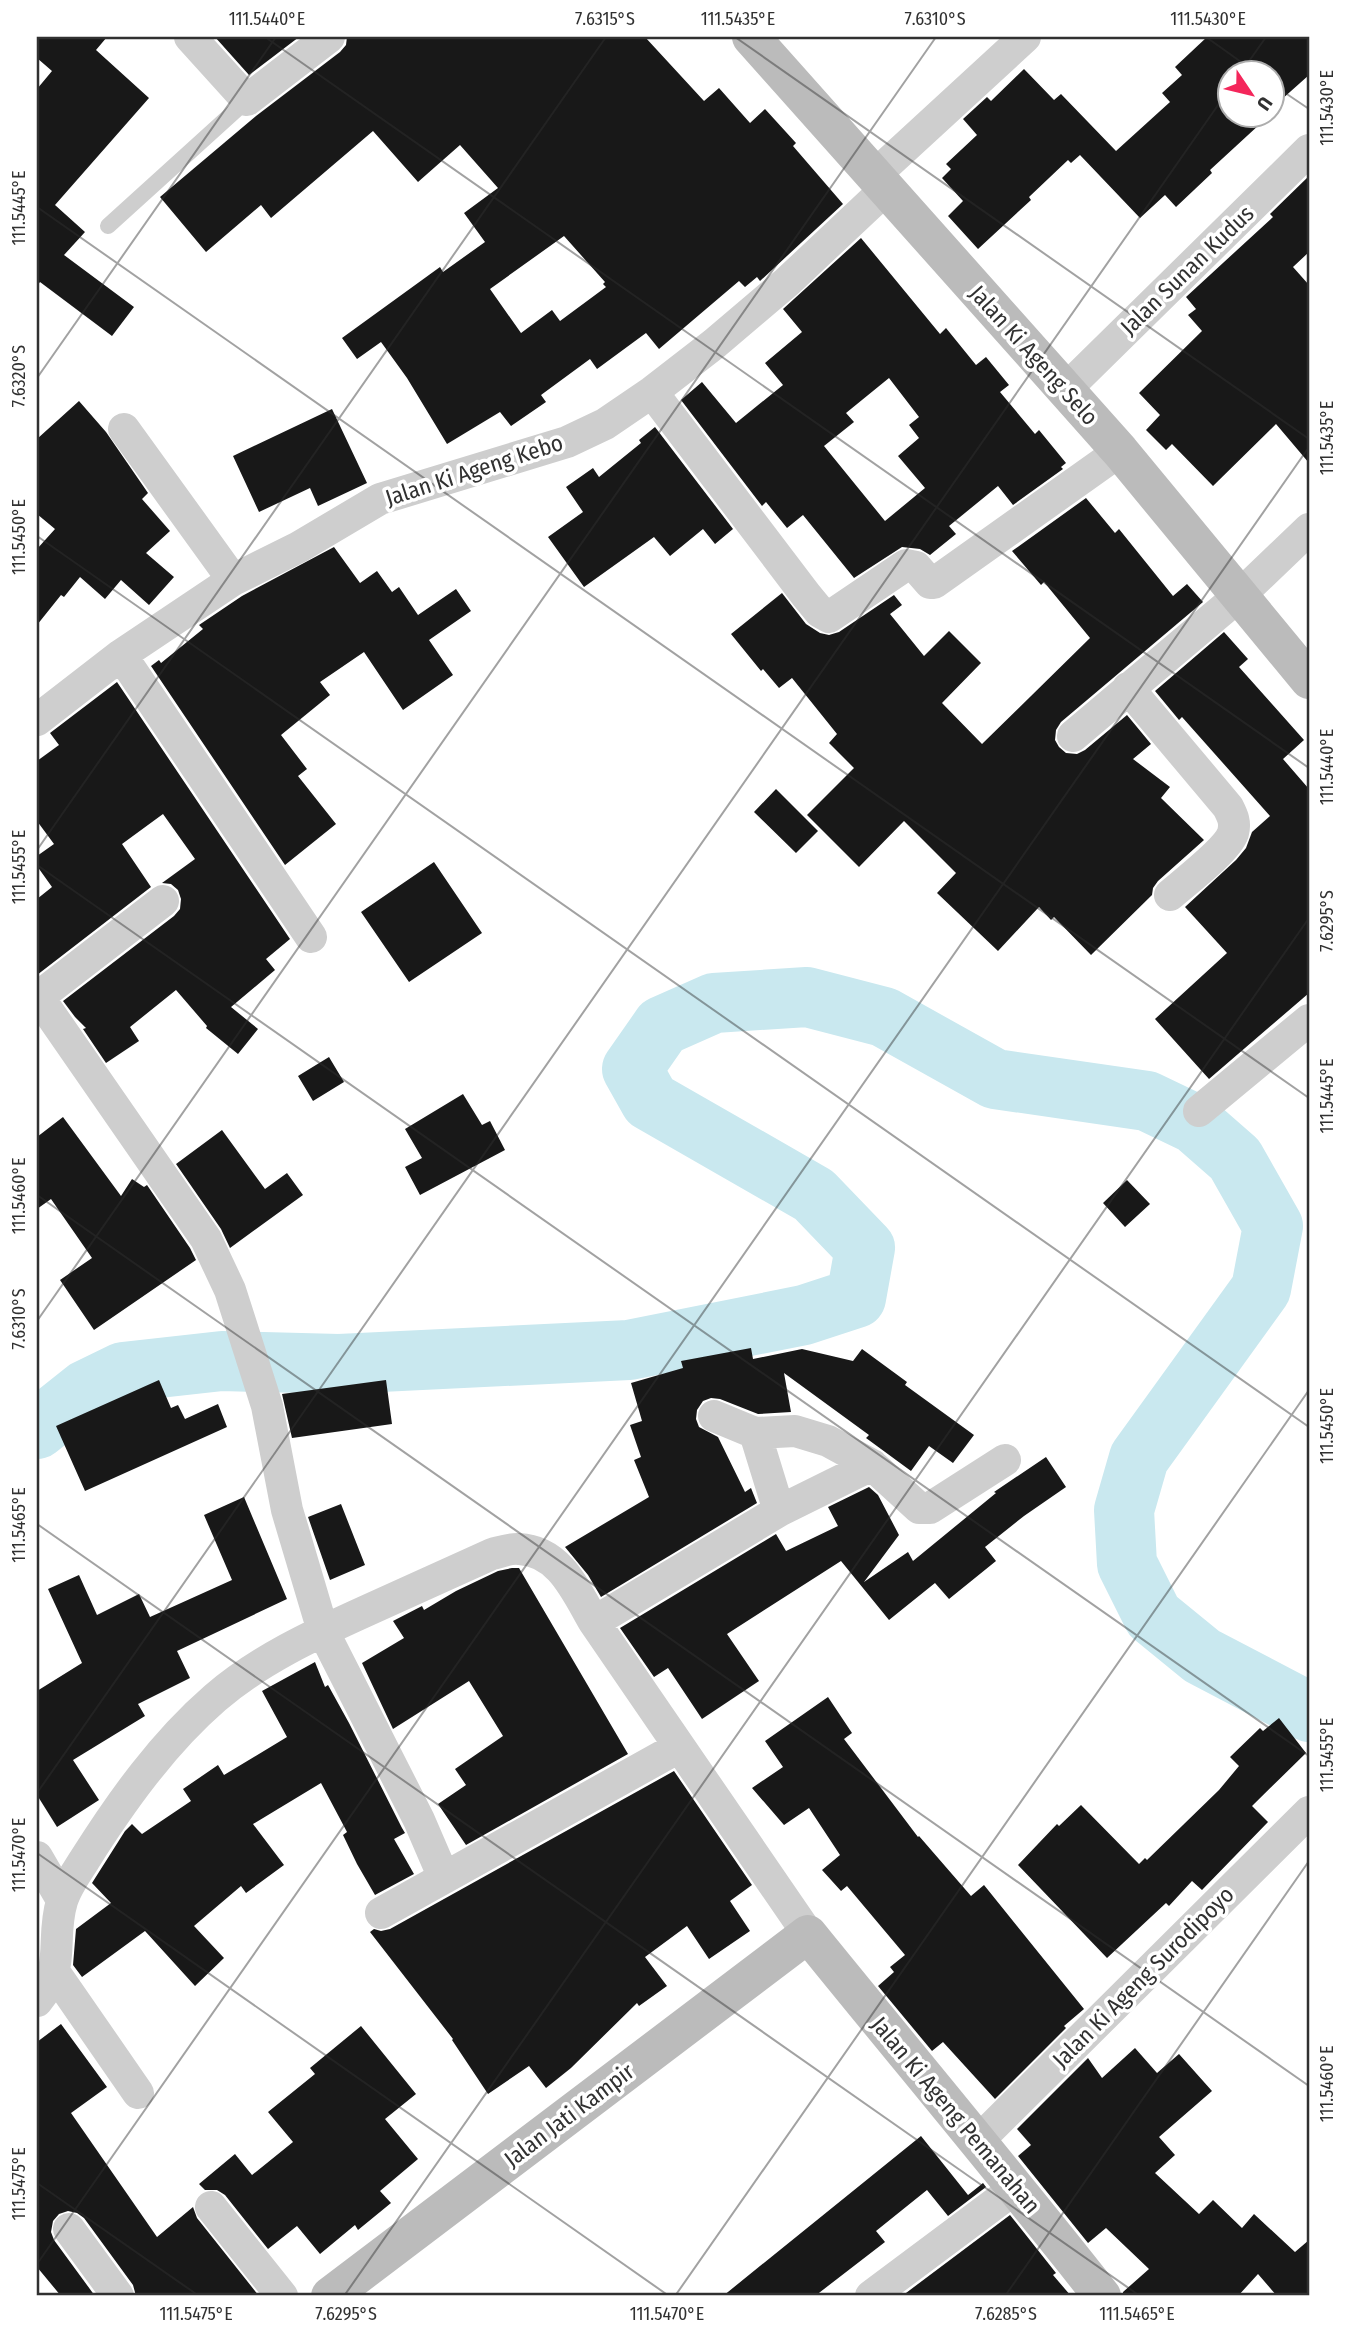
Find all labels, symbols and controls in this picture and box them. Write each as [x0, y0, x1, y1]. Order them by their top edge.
text: 111.5440°E [229, 8, 305, 30]
text: 7.6315°S [575, 8, 635, 30]
text: 111.5435°E [701, 8, 775, 30]
text: 7.6310°S [904, 8, 966, 30]
text: 111.5430°E [1170, 8, 1246, 30]
north arrow [1216, 60, 1286, 130]
text: 111.5430°E [1316, 70, 1338, 146]
text: U [1252, 92, 1277, 115]
text: 111.5445°E [8, 170, 30, 246]
street label: Jalan Sunan Kudus [1114, 199, 1260, 341]
street label: Jalan Ki Ageng Selo [964, 279, 1104, 431]
text: 7.6320°S [8, 345, 30, 407]
text: 111.5435°E [1316, 401, 1338, 475]
street label: Jalan Ki Ageng Kebo [382, 428, 566, 512]
text: 111.5450°E [8, 499, 30, 575]
text: 111.5440°E [1316, 729, 1338, 805]
text: 111.5455°E [8, 830, 30, 904]
text: 7.6295°S [1316, 890, 1338, 952]
text: 111.5445°E [1316, 1058, 1338, 1134]
text: 111.5460°E [8, 1158, 30, 1234]
text: 7.6310°S [8, 1288, 30, 1350]
text: 111.5450°E [1316, 1388, 1338, 1464]
text: 111.5465°E [8, 1487, 30, 1563]
text: 111.5455°E [1316, 1718, 1338, 1792]
text: 111.5470°E [8, 1818, 30, 1892]
street label: Jalan Ki Ageng Surodipoyo [1046, 1880, 1240, 2074]
street label: Jalan Ki Ageng Pemanahan [865, 2011, 1047, 2219]
text: 111.5460°E [1316, 2046, 1338, 2122]
street label: Jalan Jati Kampir [499, 2057, 639, 2173]
text: 111.5475°E [8, 2147, 30, 2221]
text: 111.5475°E [159, 2303, 233, 2325]
text: 7.6295°S [315, 2303, 377, 2325]
text: 111.5470°E [630, 2303, 704, 2325]
text: 7.6285°S [975, 2303, 1037, 2325]
text: 111.5465°E [1099, 2303, 1175, 2325]

